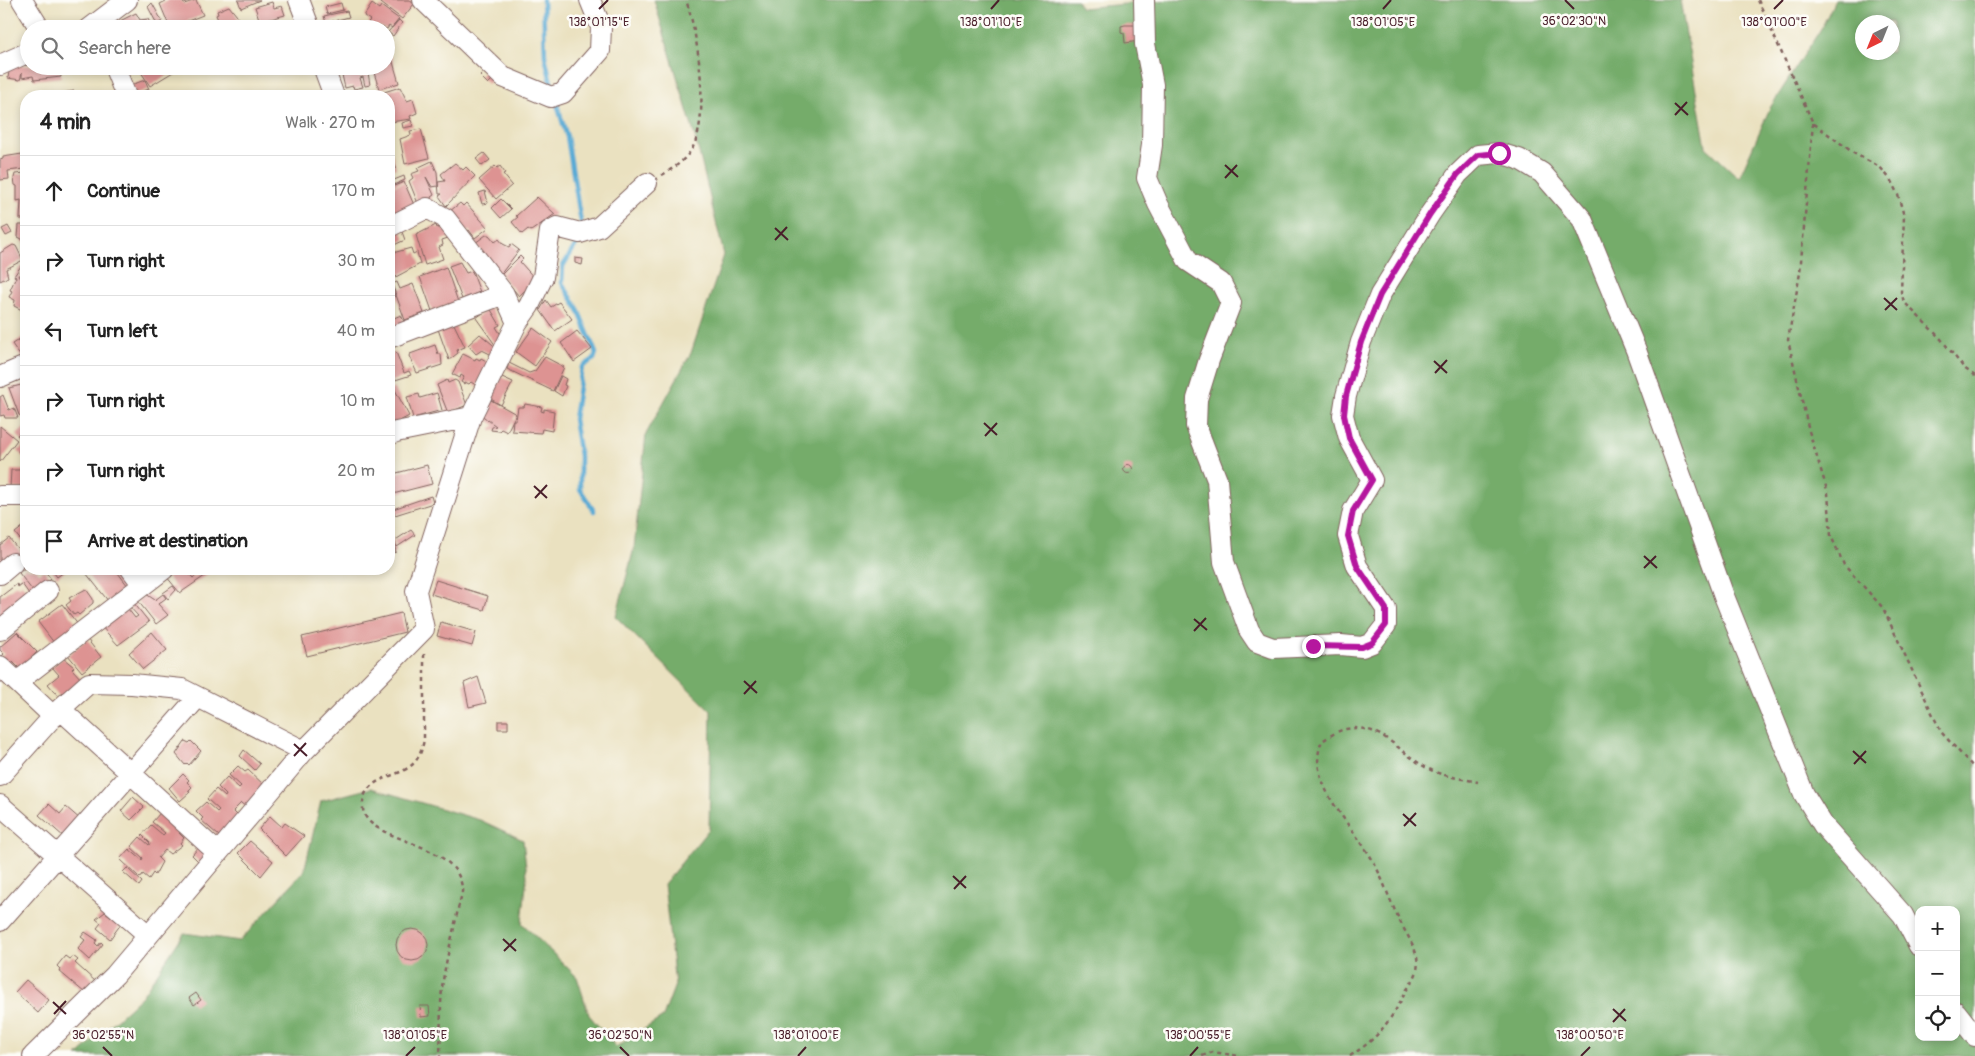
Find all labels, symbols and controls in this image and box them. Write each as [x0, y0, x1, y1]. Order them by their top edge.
text: 36°02'30"N [1542, 14, 1606, 29]
text: 138°01'15"E [569, 15, 629, 30]
text: 138°01'10"E [960, 15, 1022, 30]
text: 138°01'05"E [1351, 15, 1415, 30]
text: 138°01'00"E [1741, 15, 1807, 30]
north arrow [1855, 15, 1900, 60]
search box [20, 20, 395, 75]
icon: search [38, 34, 66, 62]
text: Search here [78, 36, 171, 60]
text: 4 min [40, 109, 91, 136]
text: Walk · 270 m [285, 113, 375, 133]
route start [1488, 142, 1511, 165]
icon: ahead [40, 177, 68, 205]
text: Continue [87, 179, 160, 203]
text: 170 m [332, 181, 375, 201]
icon: right [40, 247, 68, 275]
text: Turn right [87, 249, 165, 273]
text: 30 m [337, 251, 375, 271]
icon: left [40, 317, 68, 345]
text: Turn left [87, 319, 157, 343]
text: 40 m [337, 321, 375, 341]
icon: right [40, 387, 68, 415]
text: Turn right [87, 389, 165, 413]
text: 10 m [340, 391, 375, 411]
icon: right [40, 457, 68, 485]
text: Turn right [87, 459, 165, 483]
text: 20 m [337, 461, 375, 481]
icon: arrive [40, 527, 68, 555]
text: Arrive at destination [87, 529, 248, 553]
route end [1302, 635, 1325, 658]
map controls [1915, 906, 1960, 1041]
button: + [1915, 906, 1960, 951]
button: − [1915, 951, 1960, 996]
button: locate [1915, 996, 1960, 1041]
text: 36°02'55"N [72, 1028, 134, 1043]
text: 138°01'05"E [383, 1028, 447, 1043]
text: 36°02'50"N [588, 1028, 652, 1043]
text: 138°01'00"E [773, 1028, 839, 1043]
text: 138°00'55"E [1165, 1028, 1231, 1043]
text: 138°00'50"E [1556, 1028, 1624, 1043]

